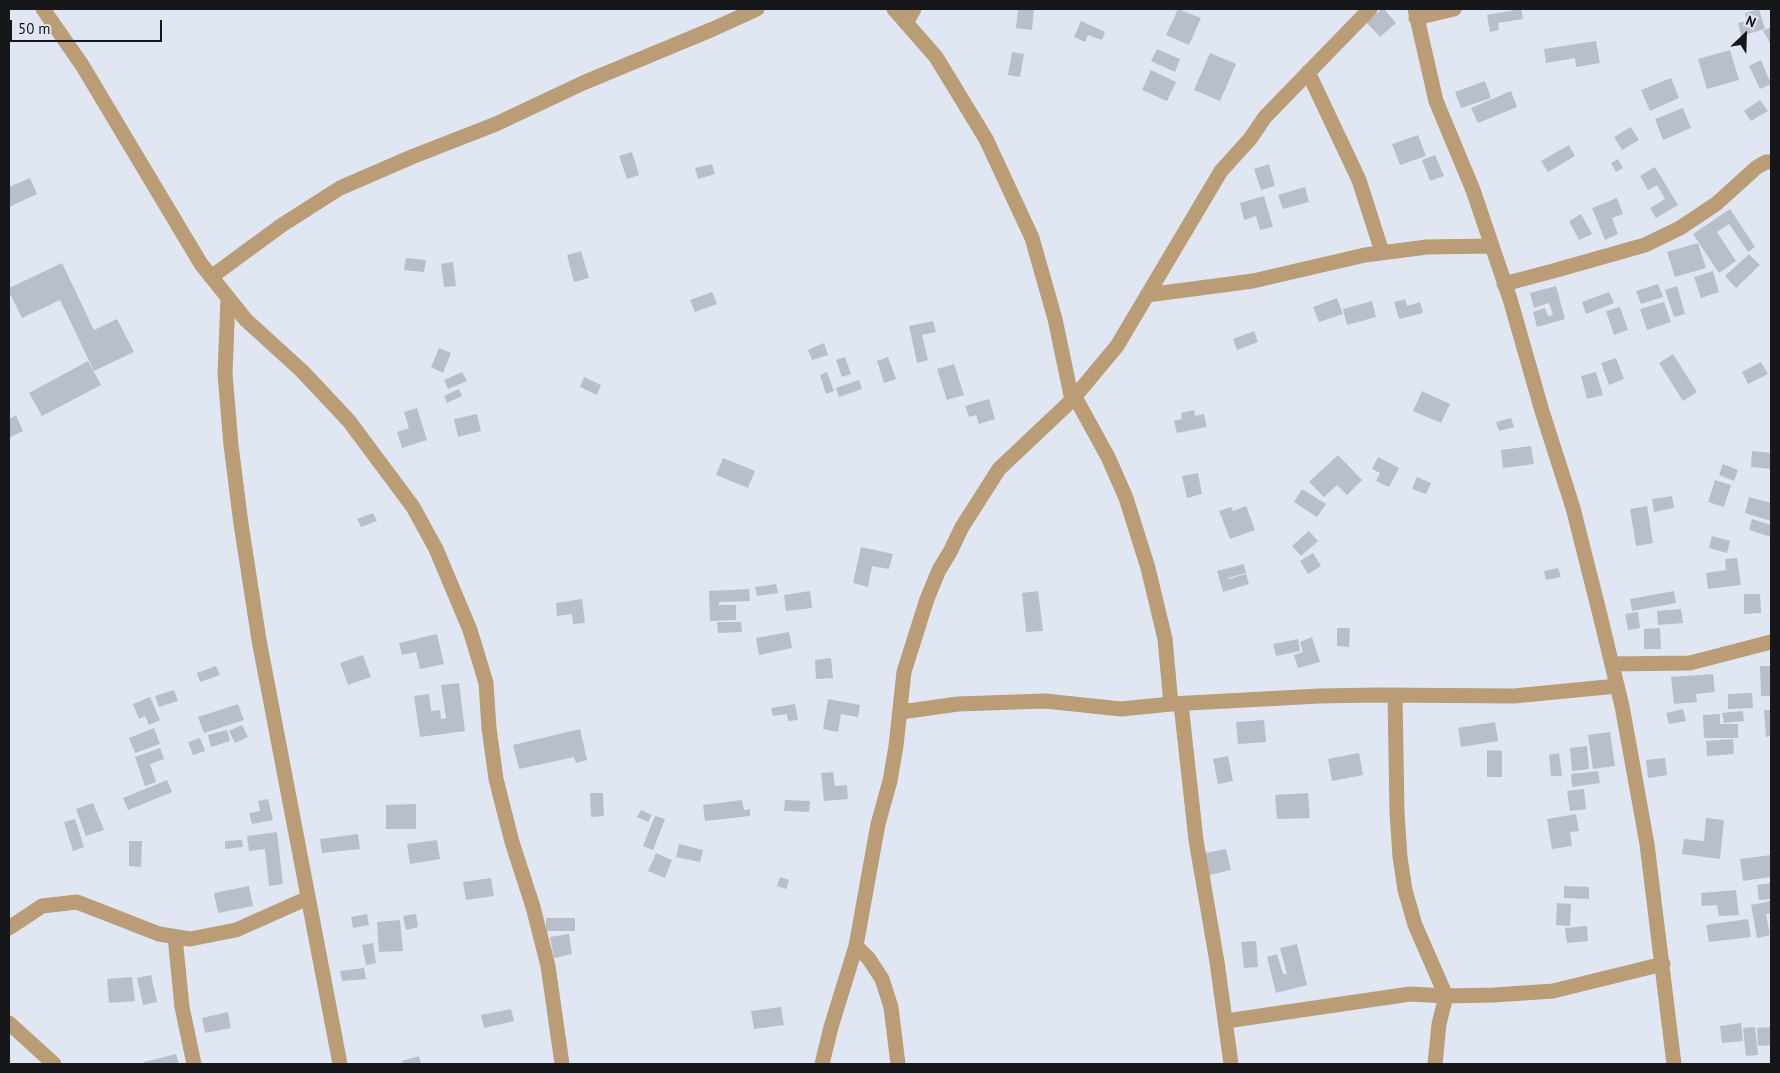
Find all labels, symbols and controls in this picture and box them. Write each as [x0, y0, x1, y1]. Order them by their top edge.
scale bar [12, 10, 165, 42]
north arrow [1720, 10, 1770, 60]
text: N [1743, 11, 1759, 31]
text: 50 m [18, 19, 51, 38]

